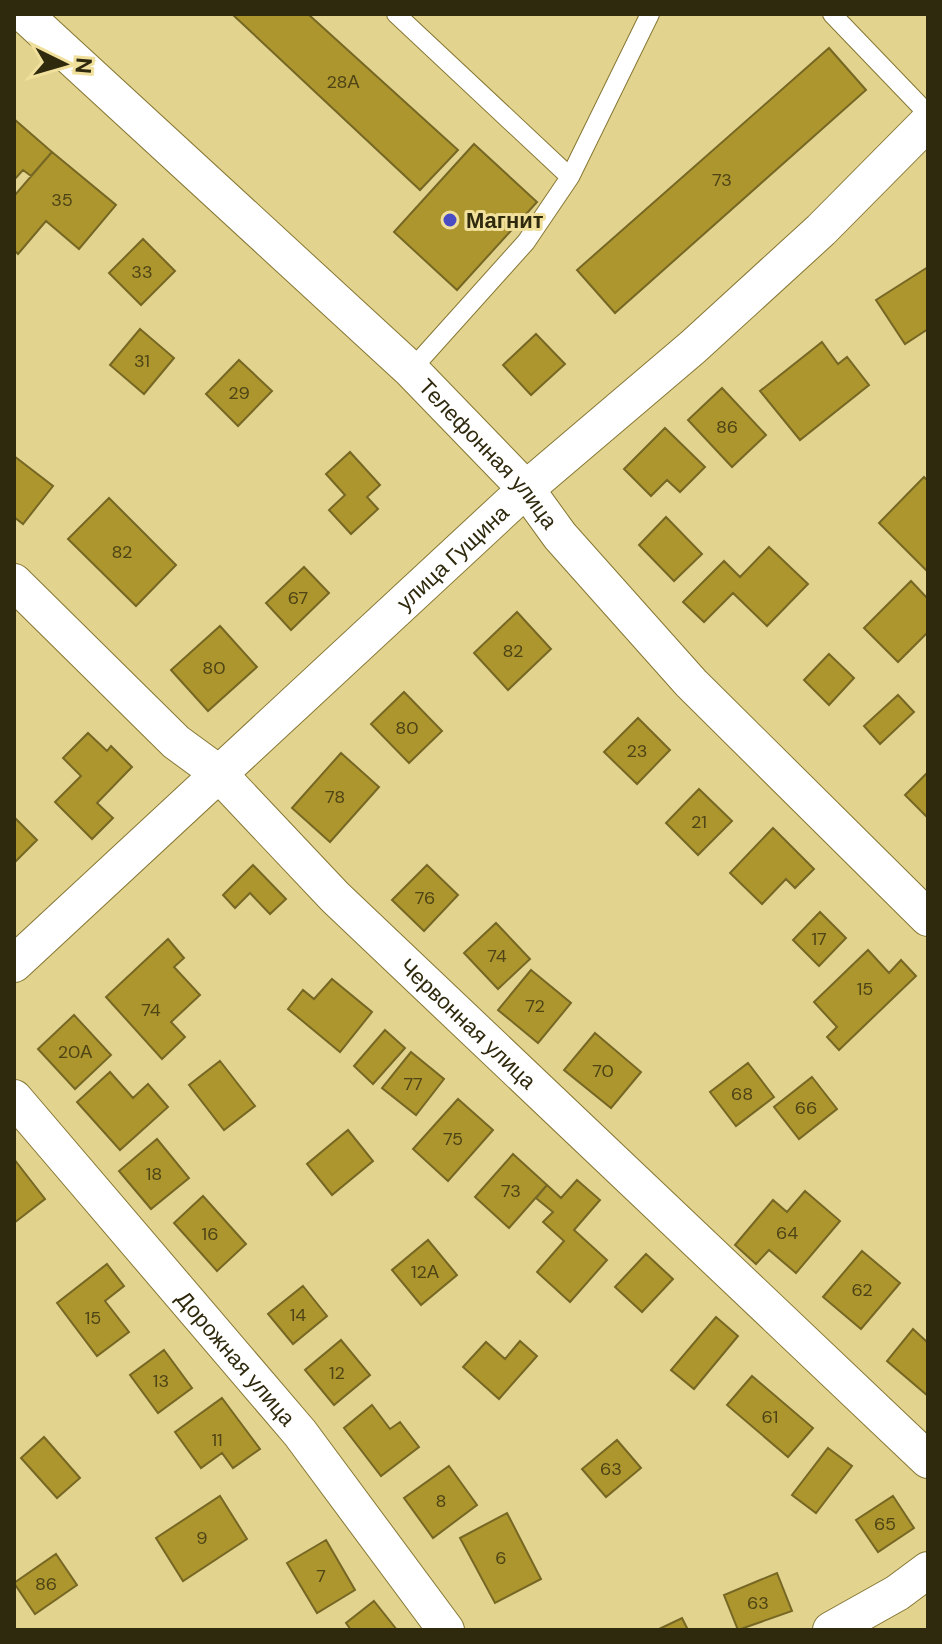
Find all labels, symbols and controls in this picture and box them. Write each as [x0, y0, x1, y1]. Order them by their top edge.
north arrow [24, 24, 104, 104]
text: N [68, 56, 99, 75]
house number: 28А [326, 70, 360, 94]
house number: 73 [712, 168, 732, 192]
house number: 35 [51, 188, 73, 212]
place label: Магнит [466, 206, 544, 235]
marker: Магнит [441, 211, 459, 229]
house number: 33 [131, 260, 153, 284]
house number: 31 [134, 349, 150, 373]
street label: Телефонная улица [412, 373, 565, 535]
house number: 29 [228, 381, 250, 405]
house number: 86 [716, 415, 738, 439]
street label: улица Гущина [391, 498, 515, 617]
house number: 82 [111, 540, 133, 564]
house number: 67 [288, 586, 308, 610]
house number: 82 [502, 639, 524, 663]
house number: 80 [202, 656, 226, 680]
house number: 80 [395, 716, 419, 740]
house number: 23 [626, 739, 648, 763]
house number: 78 [325, 785, 345, 809]
house number: 21 [691, 810, 707, 834]
house number: 76 [415, 886, 435, 910]
house number: 17 [811, 927, 827, 951]
house number: 74 [487, 944, 507, 968]
street label: Червонная улица [393, 952, 543, 1096]
house number: 15 [857, 977, 873, 1001]
house number: 72 [525, 994, 545, 1018]
house number: 74 [141, 998, 161, 1022]
house number: 20А [58, 1040, 92, 1064]
house number: 70 [592, 1059, 614, 1083]
house number: 77 [403, 1072, 423, 1096]
house number: 68 [731, 1082, 753, 1106]
house number: 66 [795, 1096, 817, 1120]
house number: 75 [443, 1127, 463, 1151]
house number: 18 [146, 1162, 162, 1186]
house number: 73 [501, 1179, 521, 1203]
house number: 64 [776, 1221, 798, 1245]
house number: 16 [202, 1222, 218, 1246]
house number: 12А [411, 1260, 439, 1284]
house number: 62 [851, 1278, 873, 1302]
street label: Дорожная улица [170, 1285, 302, 1433]
house number: 14 [290, 1303, 306, 1327]
house number: 15 [85, 1306, 101, 1330]
house number: 12 [329, 1361, 345, 1385]
house number: 13 [153, 1369, 169, 1393]
house number: 61 [762, 1405, 778, 1429]
house number: 11 [211, 1428, 223, 1452]
house number: 63 [600, 1457, 622, 1481]
house number: 8 [436, 1489, 446, 1513]
house number: 65 [874, 1512, 896, 1536]
house number: 9 [196, 1526, 208, 1550]
house number: 6 [495, 1546, 507, 1570]
house number: 7 [316, 1564, 326, 1588]
house number: 86 [35, 1572, 57, 1596]
house number: 63 [747, 1591, 769, 1615]

